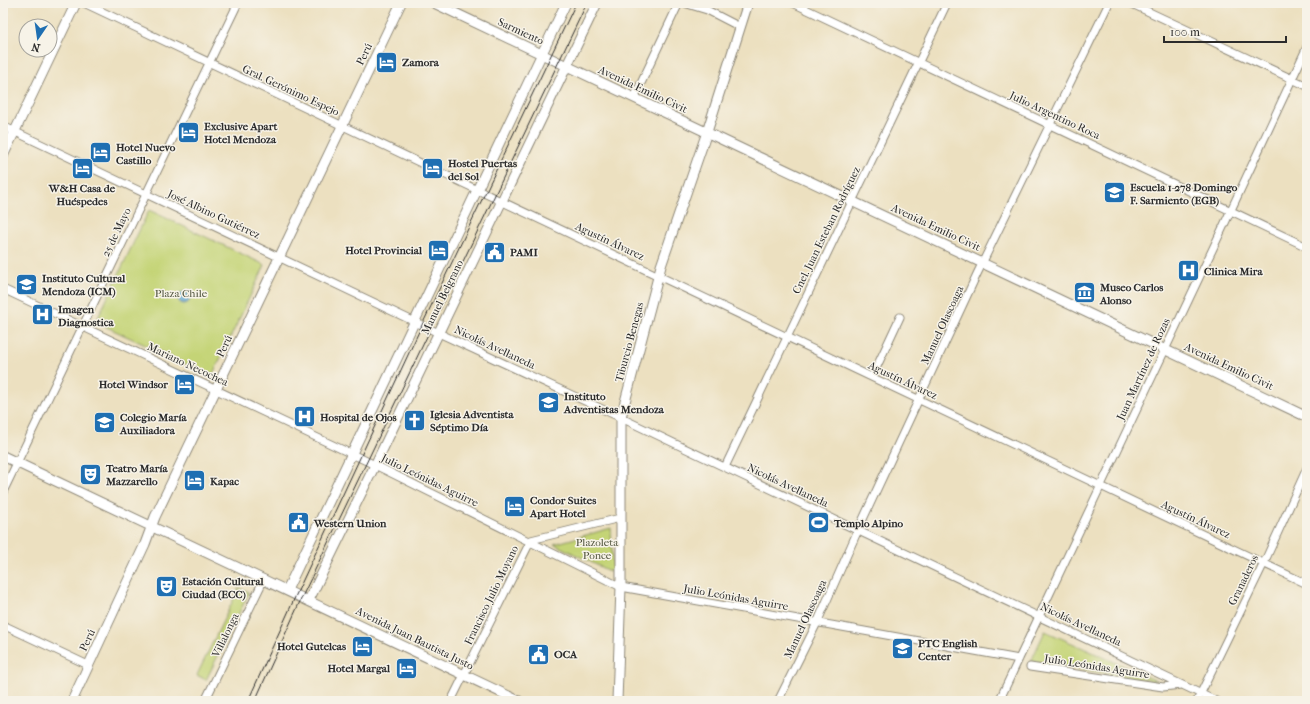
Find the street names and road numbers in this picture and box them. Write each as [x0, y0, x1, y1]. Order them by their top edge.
street label: Sarmiento [496, 15, 546, 48]
street label: Perú [354, 40, 376, 67]
street label: Gral. Gerónimo Espejo [240, 62, 342, 119]
street label: Avenida Emilio Civit [595, 63, 690, 116]
street label: Julio Argentino Roca [1006, 88, 1103, 143]
street label: Cnel. Juan Esteban Rodríguez [790, 164, 863, 296]
street label: José Albino Gutiérrez [164, 187, 262, 242]
street label: Avenida Emilio Civit [888, 201, 983, 254]
street label: 25 de Mayo [99, 205, 134, 259]
street label: Agustín Álvarez [572, 219, 647, 263]
street label: Manuel Belgrano [419, 257, 466, 337]
street label: Manuel Olascoaga [918, 283, 967, 367]
street label: Tiburcio Benegas [613, 301, 646, 384]
street label: Juan Martínez de Rozas [1114, 316, 1173, 423]
street label: Nicolás Avellaneda [452, 323, 538, 372]
street label: Perú [214, 332, 235, 359]
street label: Mariano Necochea [145, 340, 231, 389]
street label: Avenida Emilio Civit [1181, 340, 1276, 393]
street label: Agustín Álvarez [865, 358, 940, 402]
street label: Julio Leónidas Aguirre [378, 451, 481, 510]
street label: Nicolás Avellaneda [745, 461, 831, 510]
street label: Agustín Álvarez [1158, 497, 1233, 541]
street label: Francisco Julio Moyano [462, 543, 521, 647]
street label: Granaderos [1226, 553, 1261, 608]
street label: Manuel Olascoaga [781, 577, 830, 661]
street label: Julio Leónidas Aguirre [681, 582, 790, 613]
street label: Nicolás Avellaneda [1038, 600, 1124, 649]
street label: Avenida Juan Bautista Justo [353, 604, 476, 673]
street label: Villalonga [209, 610, 242, 660]
street label: Perú [77, 626, 98, 653]
street label: Julio Leónidas Aguirre [1042, 652, 1151, 681]

